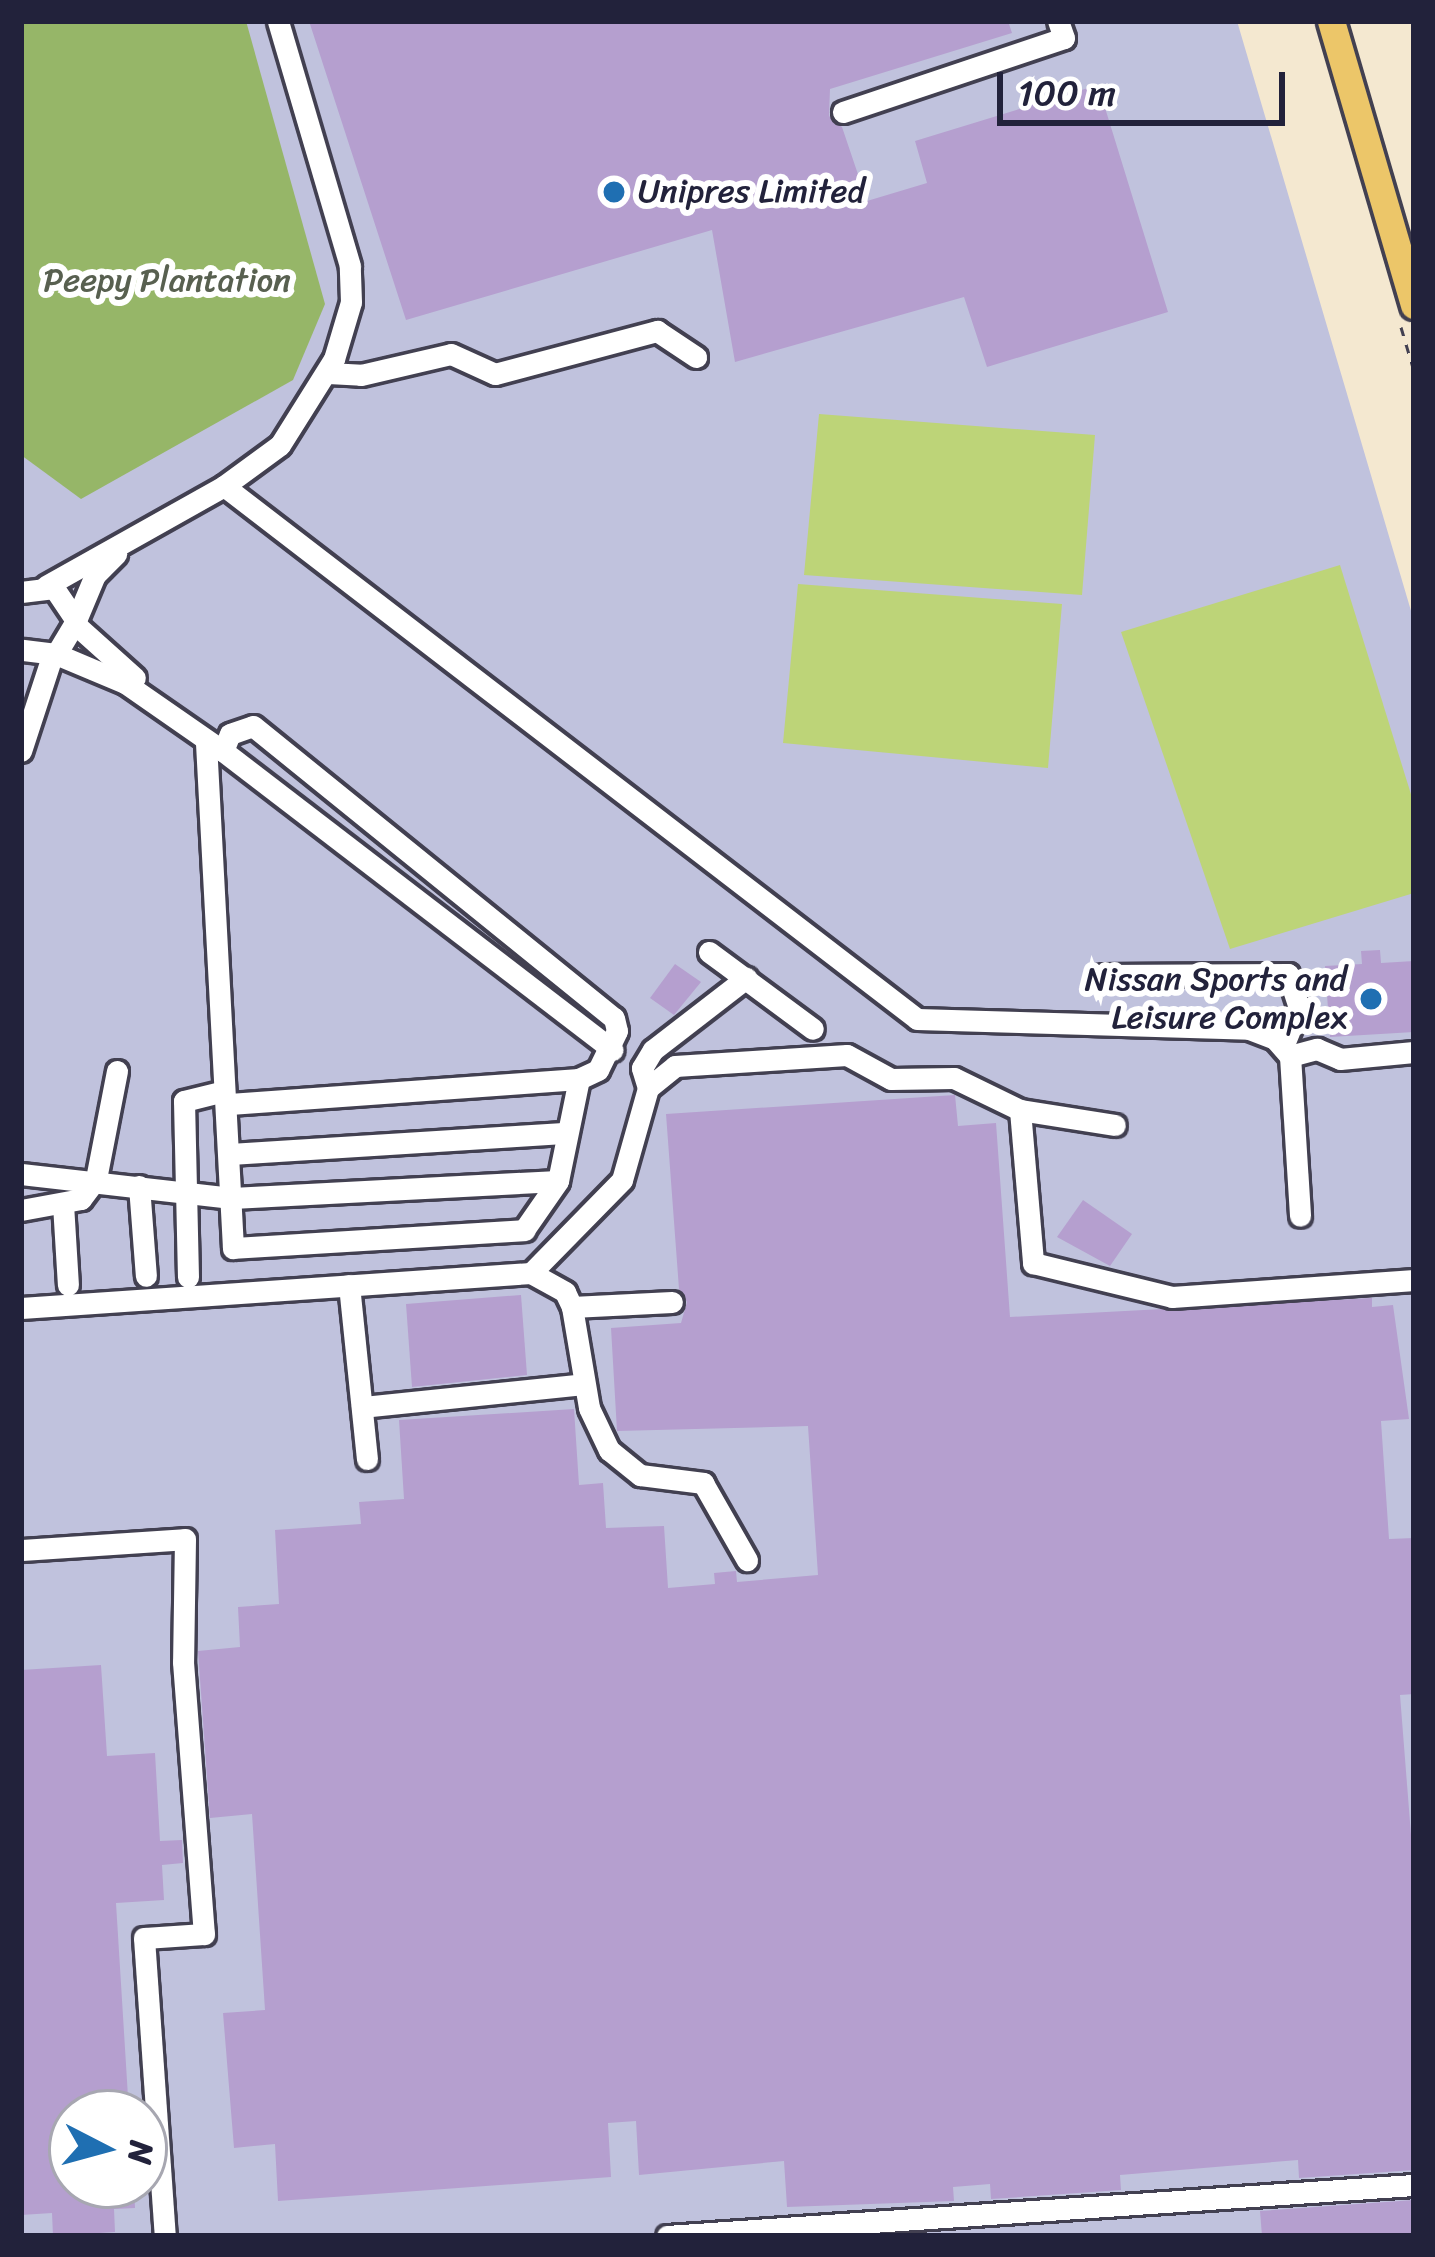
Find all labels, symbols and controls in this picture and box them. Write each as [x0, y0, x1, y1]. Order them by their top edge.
scale bar [1003, 48, 1291, 122]
text: 100 m [1018, 61, 1116, 125]
place label: Unipres Limited [638, 172, 865, 212]
marker: Unipres Limited [601, 179, 627, 205]
park label: Peepy Plantation [43, 261, 291, 301]
place label: Nissan Sports and Leisure Complex [1084, 960, 1347, 1038]
marker: Nissan Sports and Leisure Complex [1358, 986, 1384, 1012]
north arrow [48, 2089, 168, 2209]
text: N [111, 2138, 171, 2167]

